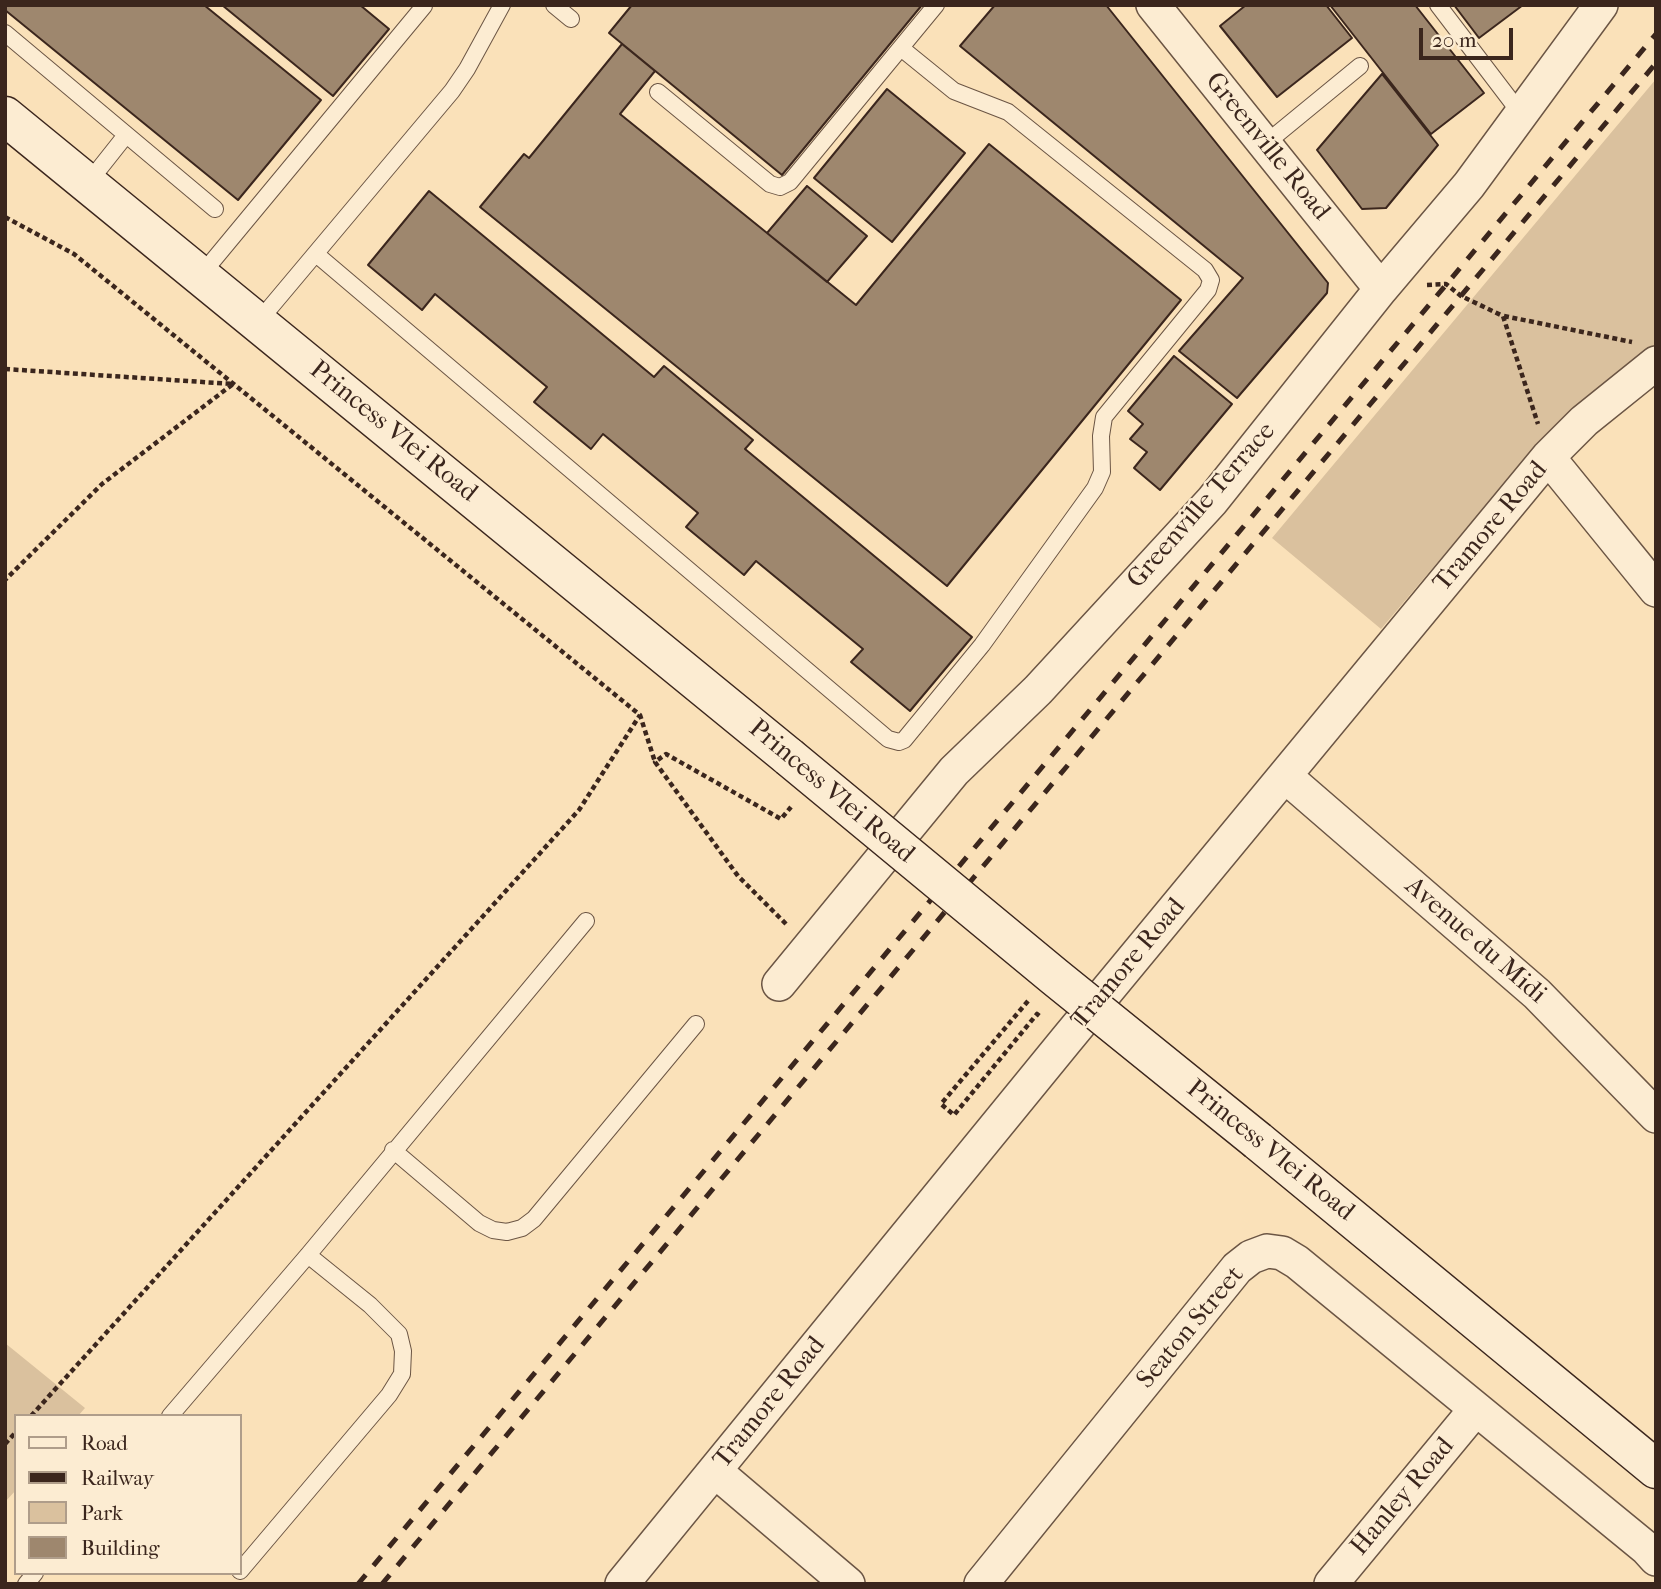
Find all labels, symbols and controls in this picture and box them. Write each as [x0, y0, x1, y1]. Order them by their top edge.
scale bar [1423, 14, 1518, 58]
text: 20 m [1432, 28, 1476, 52]
street label: Greenville Road [1198, 67, 1336, 227]
street label: Princess Vlei Road [303, 355, 483, 509]
street label: Greenville Terrace [1121, 417, 1283, 595]
street label: Tramore Road [1427, 455, 1555, 599]
street label: Princess Vlei Road [742, 714, 920, 870]
street label: Avenue du Midi [1398, 871, 1552, 1011]
street label: Tramore Road [1065, 892, 1193, 1036]
street label: Princess Vlei Road [1180, 1074, 1360, 1228]
street label: Seaton Street [1131, 1261, 1251, 1395]
street label: Tramore Road [707, 1331, 833, 1475]
legend [14, 1414, 242, 1575]
text: Road [81, 1431, 128, 1455]
street label: Hanley Road [1345, 1432, 1461, 1562]
text: Railway [81, 1466, 154, 1490]
text: Park [81, 1501, 123, 1525]
text: Building [81, 1536, 159, 1560]

